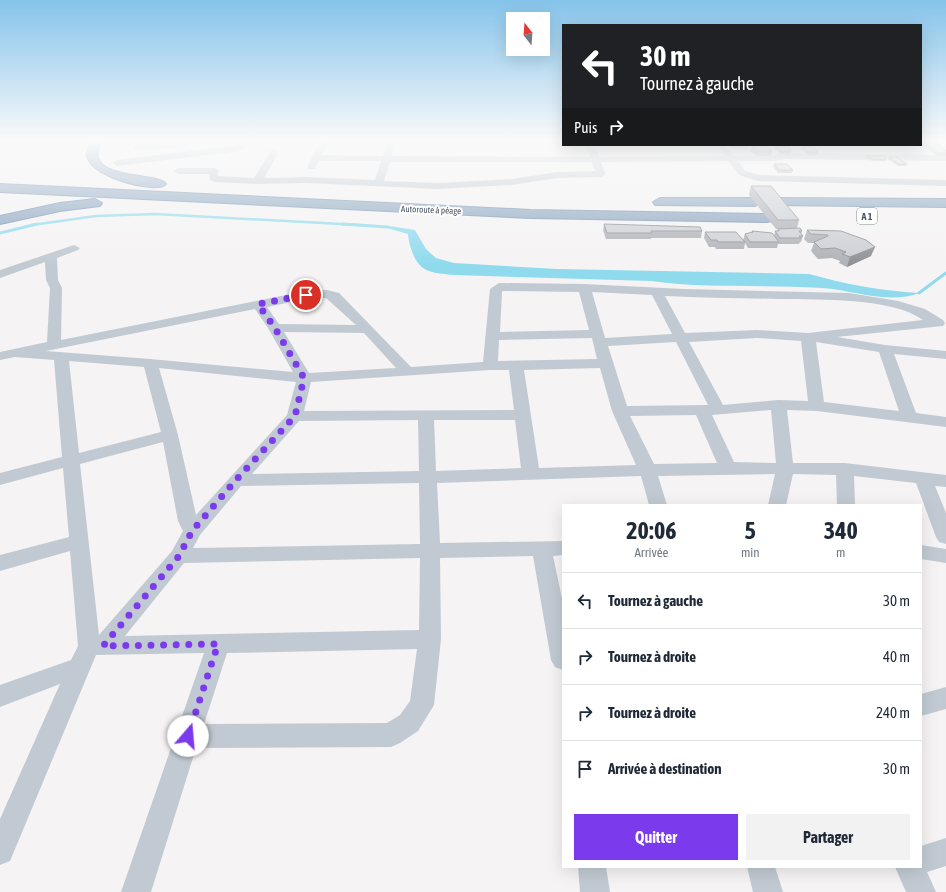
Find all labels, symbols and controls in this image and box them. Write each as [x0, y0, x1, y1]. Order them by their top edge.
north arrow [506, 12, 550, 56]
map controls [506, 12, 550, 56]
icon: left [574, 40, 626, 92]
text: 30 m [640, 40, 690, 72]
text: Tournez à gauche [640, 73, 754, 94]
icon: right [605, 116, 627, 138]
text: Puis [574, 119, 597, 136]
street label: Autoroute à péage [401, 204, 461, 216]
road number: A 1 [857, 208, 877, 224]
pin [289, 278, 323, 312]
icon: arrive [295, 284, 317, 306]
text: 20:06 [626, 517, 677, 544]
text: 5 [745, 517, 756, 544]
text: 340 [824, 517, 858, 544]
text: Arrivée [634, 545, 668, 560]
text: min [741, 545, 760, 560]
text: m [836, 545, 845, 560]
icon: left [574, 590, 596, 612]
text: Tournez à gauche [608, 592, 703, 609]
text: 30 m [883, 592, 910, 609]
icon: right [574, 646, 596, 668]
text: Tournez à droite [608, 648, 696, 665]
text: 40 m [883, 648, 910, 665]
icon: right [574, 702, 596, 724]
text: Tournez à droite [608, 704, 696, 721]
text: 240 m [876, 704, 910, 721]
position arrow [167, 715, 209, 757]
icon: arrive [574, 758, 596, 780]
text: Arrivée à destination [608, 760, 722, 777]
text: 30 m [883, 760, 910, 777]
button: Quitter [574, 814, 738, 860]
button: Partager [746, 814, 910, 860]

